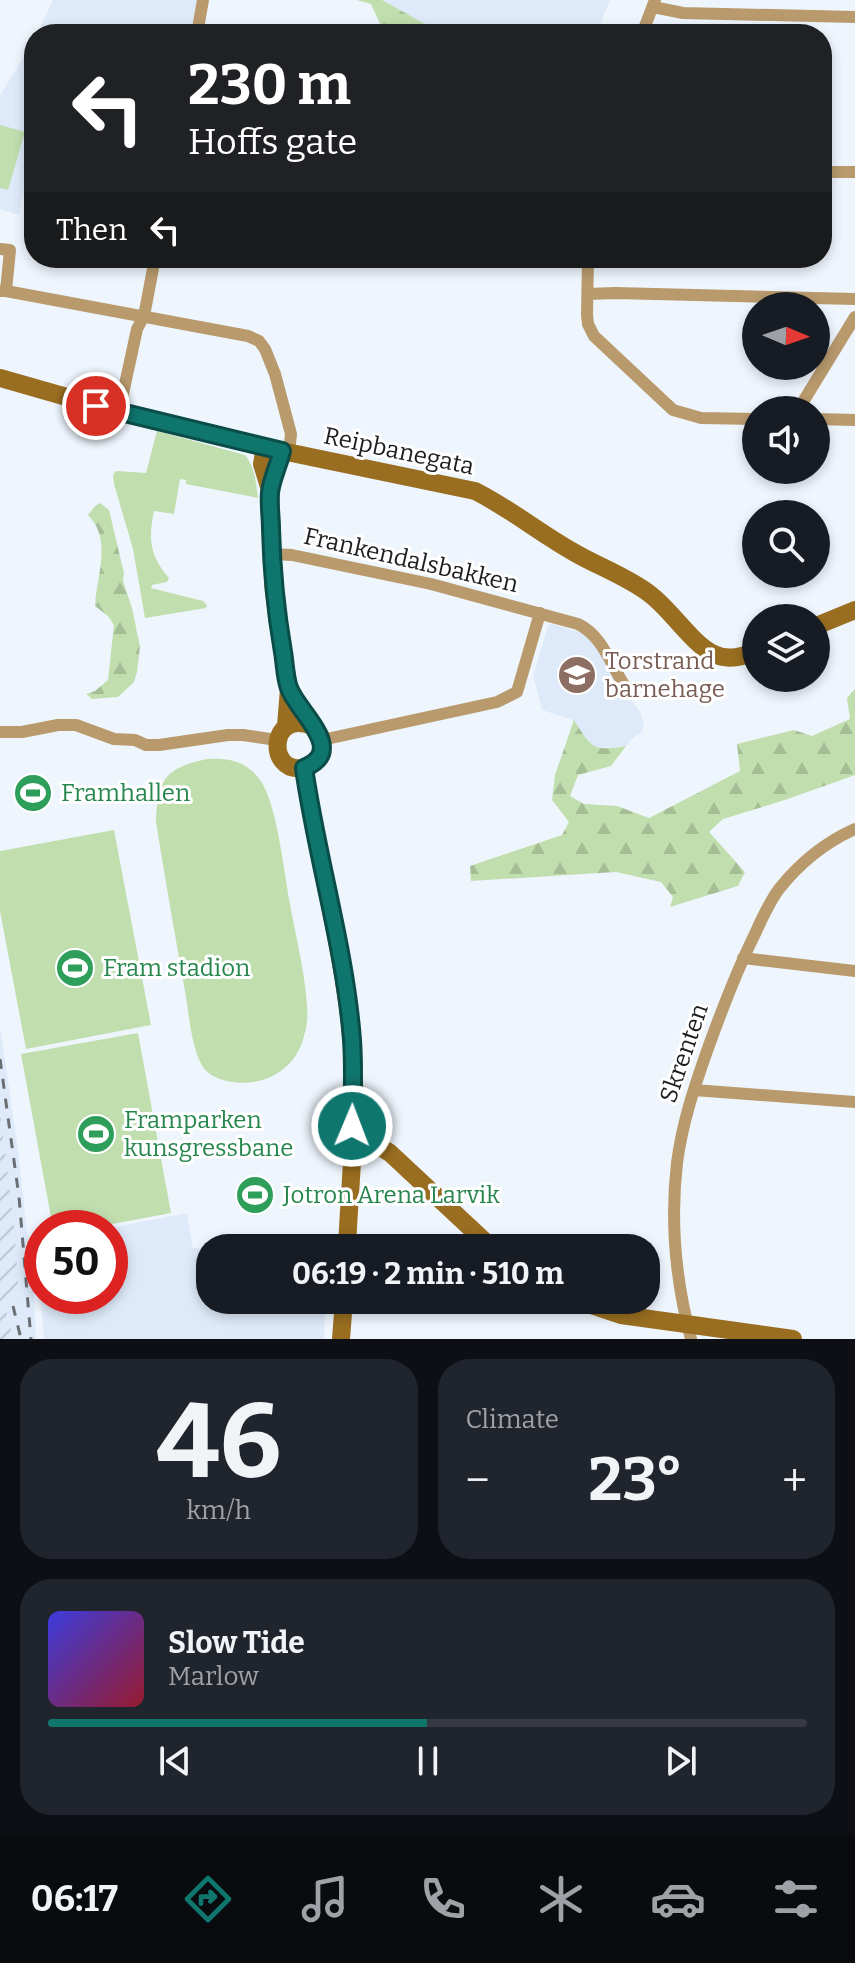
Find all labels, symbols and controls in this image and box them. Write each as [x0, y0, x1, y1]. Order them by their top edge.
text: 230 m [188, 52, 351, 119]
icon: left [56, 56, 160, 160]
text: Hoffs gate [188, 120, 357, 164]
icon: left [143, 208, 187, 252]
text: Then [56, 212, 127, 248]
north arrow [742, 292, 830, 380]
map controls [742, 292, 830, 692]
pin [62, 372, 130, 440]
icon: arrive [74, 384, 118, 428]
button: sound [742, 396, 830, 484]
street label: Reipbanegata [321, 421, 477, 481]
button: search [742, 500, 830, 588]
street label: Frankendalsbakken [301, 522, 521, 598]
button: layers [742, 604, 830, 692]
place label: Torstrand barnehage [605, 647, 725, 703]
school or university icon: Torstrand barnehage [556, 654, 598, 696]
sports icon: Framhallen [12, 772, 54, 814]
place label: Framhallen [61, 779, 190, 807]
sports icon: Fram stadion [54, 947, 96, 989]
place label: Fram stadion [103, 954, 250, 982]
street label: Skrenten [654, 1000, 714, 1106]
position arrow [310, 1084, 394, 1168]
place label: Framparken kunsgressbane [124, 1106, 293, 1162]
sports icon: Framparken kunsgressbane [75, 1113, 117, 1155]
sports icon: Jotron Arena Larvik [234, 1174, 276, 1216]
place label: Jotron Arena Larvik [282, 1181, 500, 1209]
speed limit sign: 50 [24, 1210, 128, 1314]
text: 06:19 · 2 min · 510 m [292, 1256, 564, 1292]
text: 46 [156, 1380, 281, 1505]
text: Climate [466, 1404, 559, 1435]
text: 23° [588, 1444, 683, 1516]
text: − [466, 1454, 490, 1507]
text: + [782, 1454, 807, 1507]
text: km/h [187, 1495, 251, 1526]
text: Slow Tide [168, 1625, 305, 1661]
text: Marlow [168, 1661, 259, 1692]
icon: previous [153, 1739, 197, 1783]
icon: pause [406, 1739, 450, 1783]
icon: next [659, 1739, 703, 1783]
icon: directions [180, 1871, 236, 1927]
icon: music [297, 1871, 353, 1927]
icon: phone [415, 1871, 471, 1927]
icon: climate [533, 1871, 589, 1927]
icon: car [650, 1871, 706, 1927]
icon: filters [768, 1871, 824, 1927]
text: 06:17 [31, 1877, 118, 1921]

